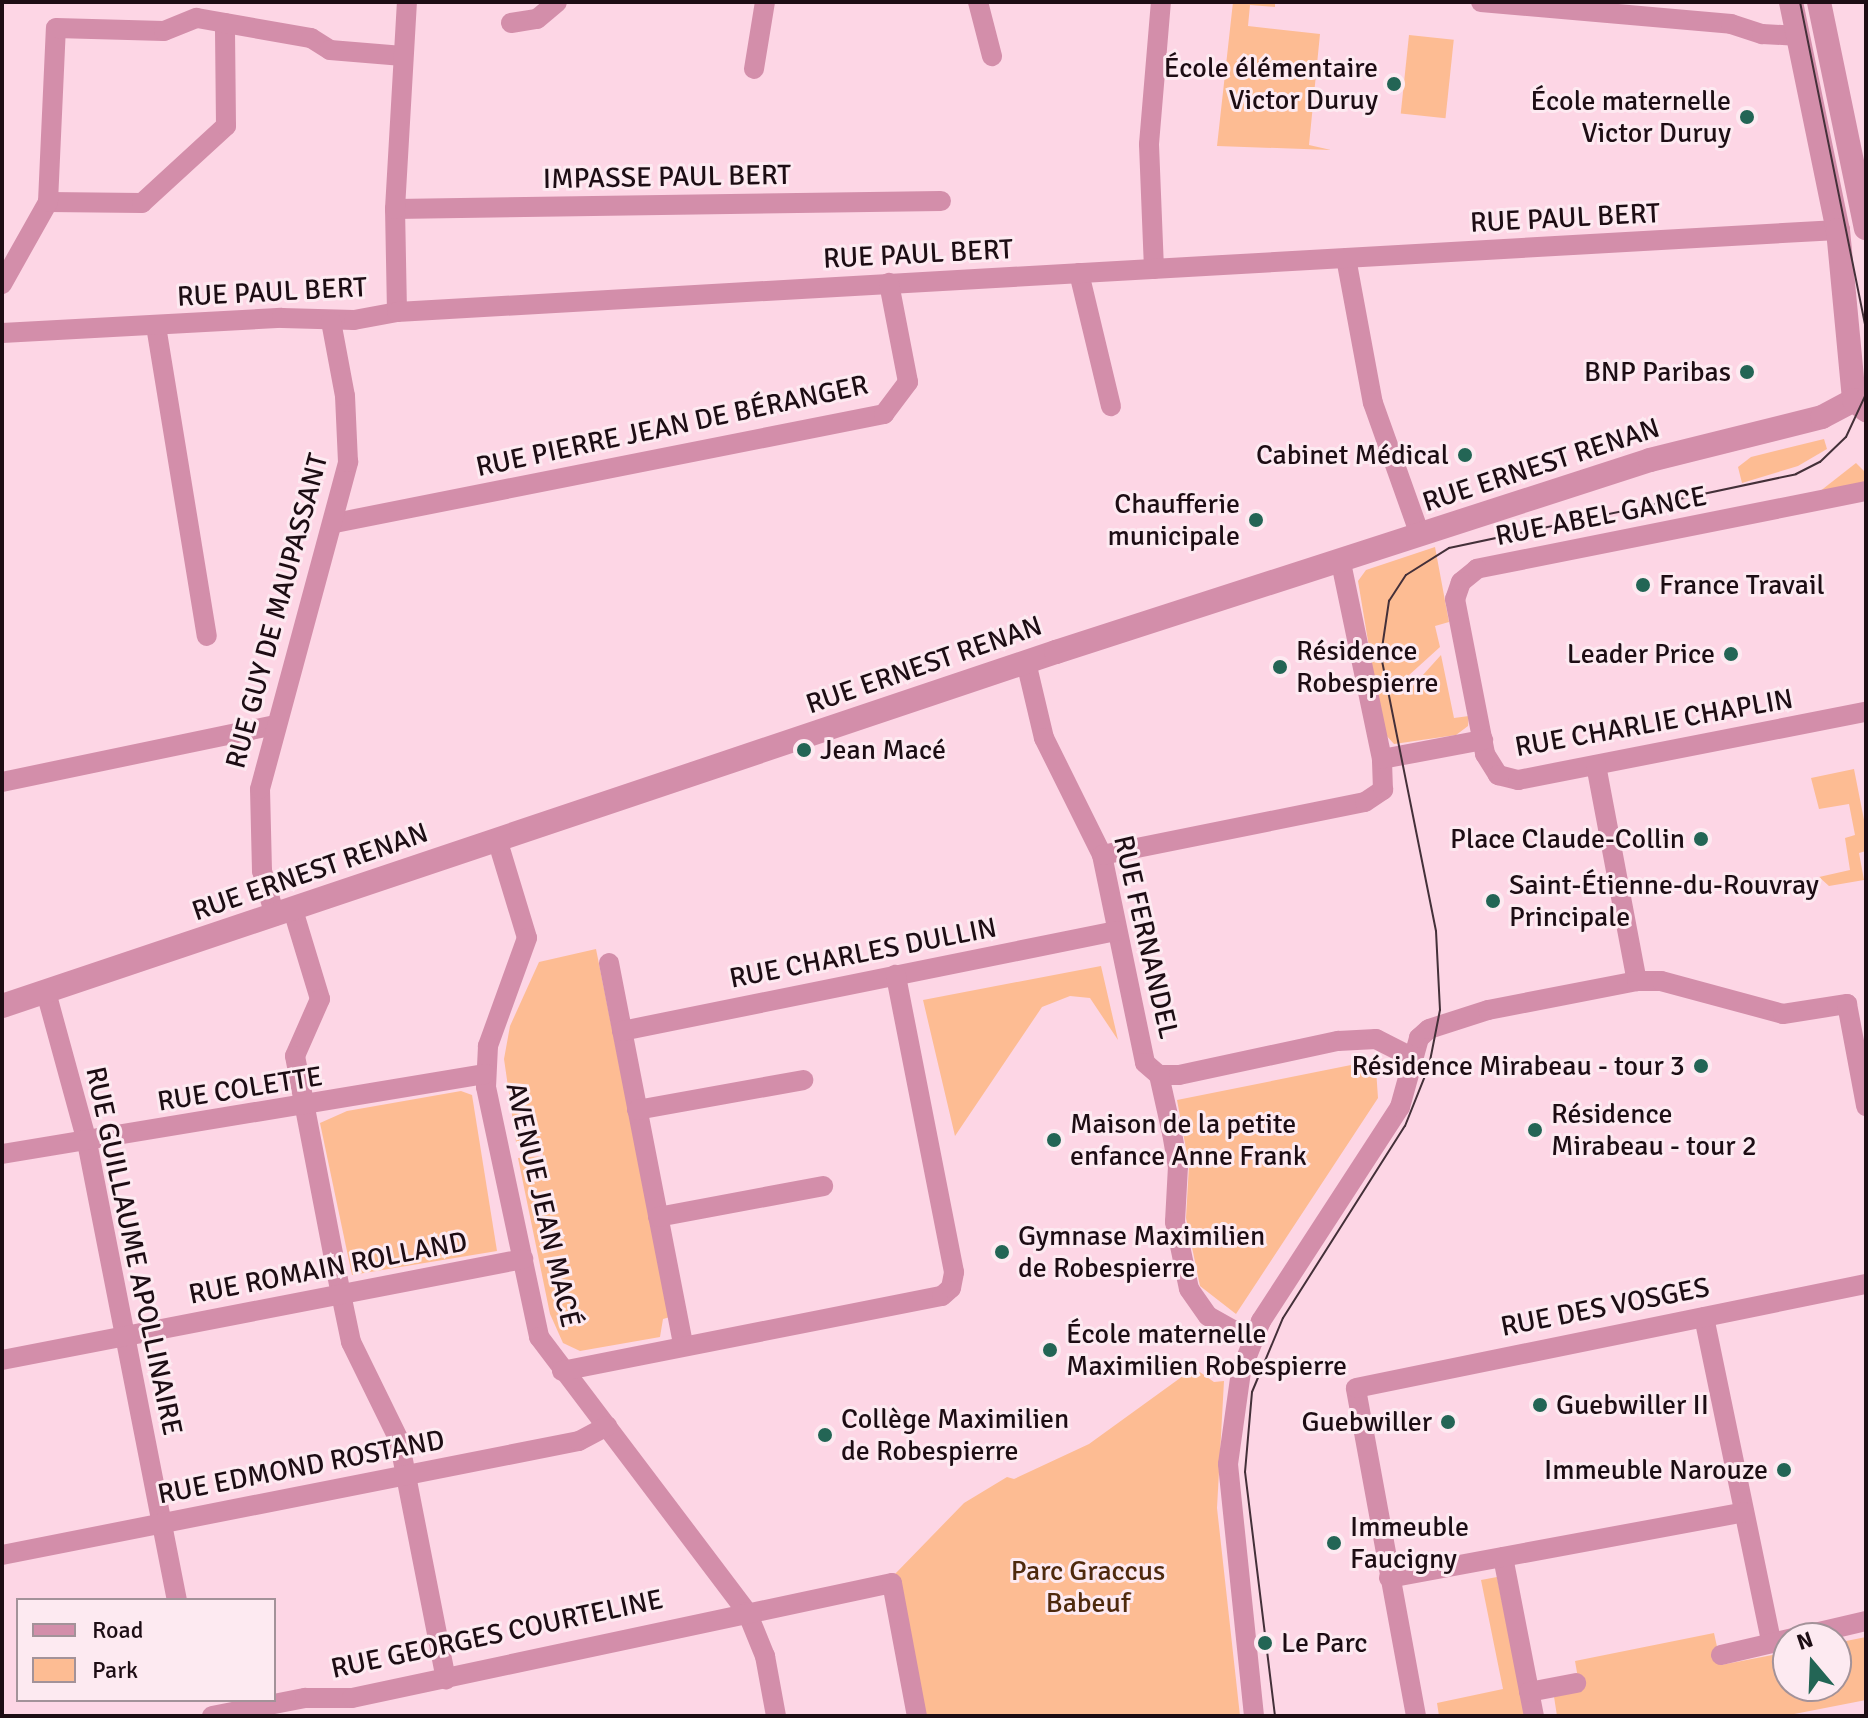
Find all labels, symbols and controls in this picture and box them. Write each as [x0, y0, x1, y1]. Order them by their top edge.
place label: École élémentaire Victor Duruy [1164, 51, 1378, 117]
marker: École élémentaire Victor Duruy [1385, 75, 1403, 93]
place label: École maternelle Victor Duruy [1531, 84, 1731, 150]
marker: École maternelle Victor Duruy [1738, 108, 1756, 126]
street label: IMPASSE PAUL BERT [543, 158, 791, 196]
street label: RUE PAUL BERT [1469, 196, 1661, 240]
street label: RUE PAUL BERT [822, 232, 1014, 276]
street label: RUE PAUL BERT [176, 270, 368, 314]
place label: BNP Paribas [1584, 355, 1731, 389]
marker: BNP Paribas [1738, 363, 1756, 381]
street label: RUE PIERRE JEAN DE BÉRANGER [473, 368, 871, 484]
street label: RUE ERNEST RENAN [1418, 411, 1664, 519]
place label: Cabinet Médical [1256, 438, 1449, 472]
marker: Cabinet Médical [1456, 446, 1474, 464]
street label: RUE GUY DE MAUPASSANT [219, 450, 335, 772]
street label: RUE ABEL GANCE [1493, 479, 1709, 553]
place label: Chaufferie municipale [1107, 487, 1240, 553]
marker: Chaufferie municipale [1247, 511, 1265, 529]
place label: France Travail [1659, 568, 1825, 602]
marker: France Travail [1634, 576, 1652, 594]
street label: RUE ERNEST RENAN [802, 609, 1046, 721]
place label: Résidence Robespierre [1296, 634, 1439, 700]
place label: Leader Price [1567, 637, 1715, 671]
marker: Leader Price [1722, 645, 1740, 663]
marker: Résidence Robespierre [1271, 658, 1289, 676]
street label: RUE CHARLIE CHAPLIN [1512, 682, 1796, 764]
place label: Jean Macé [820, 733, 946, 767]
marker: Jean Macé [795, 741, 813, 759]
street label: RUE ERNEST RENAN [188, 816, 432, 928]
place label: Place Claude-Collin [1450, 822, 1685, 856]
marker: Place Claude-Collin [1692, 830, 1710, 848]
street label: RUE FERNANDEL [1106, 832, 1186, 1042]
place label: Saint-Étienne-du-Rouvray Principale [1509, 868, 1819, 934]
marker: Saint-Étienne-du-Rouvray Principale [1484, 892, 1502, 910]
street label: RUE CHARLES DULLIN [727, 911, 999, 995]
place label: Résidence Mirabeau - tour 3 [1351, 1049, 1685, 1083]
marker: Résidence Mirabeau - tour 3 [1692, 1057, 1710, 1075]
street label: RUE COLETTE [155, 1059, 325, 1119]
street label: RUE GUILLAUME APOLLINAIRE [78, 1064, 190, 1438]
street label: AVENUE JEAN MACÉ [498, 1079, 588, 1331]
place label: Résidence Mirabeau - tour 2 [1551, 1097, 1757, 1163]
place label: Maison de la petite enfance Anne Frank [1070, 1107, 1307, 1173]
marker: Résidence Mirabeau - tour 2 [1526, 1121, 1544, 1139]
marker: Maison de la petite enfance Anne Frank [1045, 1131, 1063, 1149]
place label: Gymnase Maximilien de Robespierre [1018, 1219, 1265, 1285]
street label: RUE ROMAIN ROLLAND [186, 1225, 470, 1311]
marker: Gymnase Maximilien de Robespierre [993, 1243, 1011, 1261]
street label: RUE DES VOSGES [1498, 1270, 1712, 1344]
place label: École maternelle Maximilien Robespierre [1066, 1317, 1347, 1383]
marker: École maternelle Maximilien Robespierre [1041, 1341, 1059, 1359]
place label: Guebwiller II [1556, 1388, 1709, 1422]
marker: Guebwiller II [1531, 1396, 1549, 1414]
place label: Collège Maximilien de Robespierre [841, 1402, 1069, 1468]
place label: Guebwiller [1302, 1405, 1432, 1439]
marker: Guebwiller [1439, 1413, 1457, 1431]
street label: RUE EDMOND ROSTAND [155, 1423, 447, 1511]
marker: Collège Maximilien de Robespierre [816, 1426, 834, 1444]
place label: Immeuble Narouze [1544, 1453, 1768, 1487]
marker: Immeuble Narouze [1775, 1461, 1793, 1479]
place label: Immeuble Faucigny [1350, 1510, 1469, 1576]
marker: Immeuble Faucigny [1325, 1534, 1343, 1552]
park label: Parc Graccus Babeuf [1011, 1554, 1165, 1620]
street label: RUE GEORGES COURTELINE [328, 1582, 666, 1686]
legend [16, 1598, 276, 1702]
text: Road [92, 1615, 143, 1645]
north arrow [1772, 1622, 1852, 1702]
text: N [1793, 1625, 1816, 1656]
place label: Le Parc [1281, 1626, 1368, 1660]
marker: Le Parc [1256, 1634, 1274, 1652]
text: Park [92, 1655, 138, 1685]

